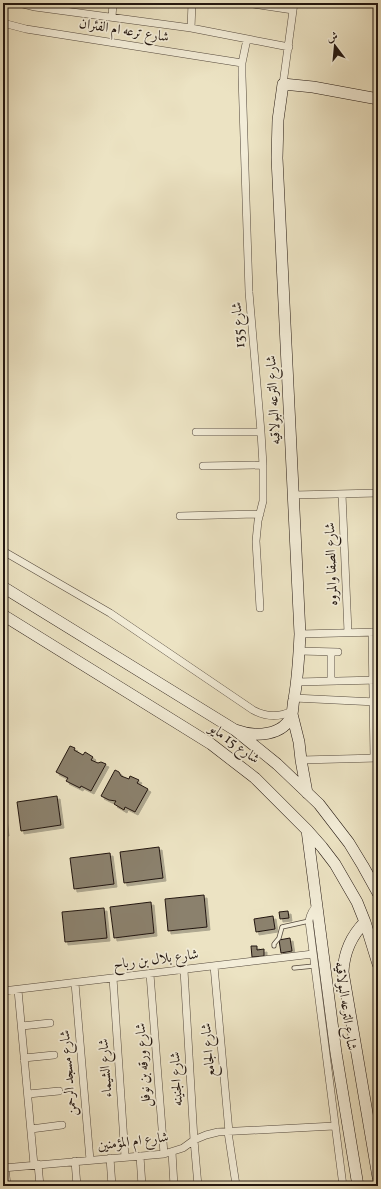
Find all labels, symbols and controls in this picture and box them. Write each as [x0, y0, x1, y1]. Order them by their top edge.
street label: شارع ترعه ام الفئران [77, 15, 170, 49]
north arrow [315, 26, 355, 66]
text: ش [325, 29, 340, 47]
street label: شارع 135 [228, 301, 251, 349]
street label: شارع الترعه البولاقيه [262, 355, 287, 445]
street label: شارع الصفا والمروه [321, 522, 344, 606]
street label: شارع 15 مايو [203, 718, 263, 770]
street label: شارع بلال بن رباح [112, 945, 200, 977]
street label: شارع الترعه البولاقيه [328, 960, 361, 1052]
street label: شارع ورقه بن نوفل [132, 1022, 157, 1108]
street label: شارع الجامع [197, 1022, 224, 1078]
street label: شارع مسجد الرحمن [56, 1029, 83, 1117]
street label: شارع الشيماء [94, 1038, 119, 1098]
street label: شارع الجنينه [166, 1051, 189, 1107]
street label: شارع ام المؤمنين [96, 1128, 170, 1158]

